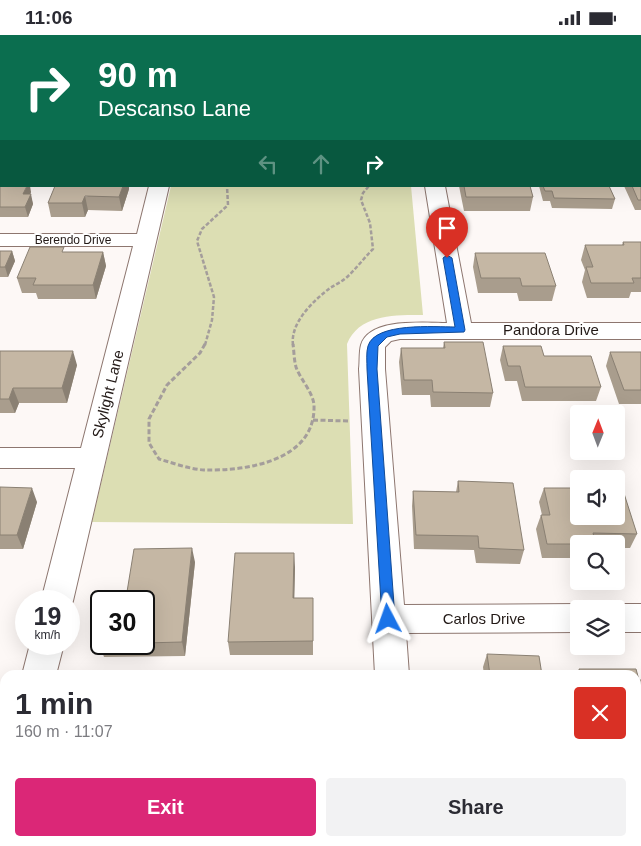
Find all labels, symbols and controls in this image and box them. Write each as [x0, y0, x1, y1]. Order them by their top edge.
text: 11:06 [25, 7, 73, 28]
icon: right [15, 55, 80, 120]
text: 90 m [98, 55, 178, 94]
text: Descanso Lane [98, 96, 251, 121]
icon: left [254, 150, 282, 178]
icon: ahead [307, 150, 335, 178]
icon: right [360, 150, 388, 178]
pin [426, 207, 468, 258]
icon: arrive [433, 214, 461, 242]
street label: Berendo Drive [35, 233, 112, 247]
street label: Pandora Drive [503, 321, 599, 338]
street label: Skylight Lane [88, 348, 127, 440]
north arrow [570, 405, 625, 460]
map controls [570, 405, 625, 655]
button: sound [570, 470, 625, 525]
button: search [570, 535, 625, 590]
speed limit sign: 30 [90, 590, 155, 655]
position arrow [361, 592, 413, 644]
button: layers [570, 600, 625, 655]
text: 19 [34, 602, 61, 630]
street label: Carlos Drive [443, 610, 525, 627]
text: km/h [34, 628, 61, 642]
text: 1 min [15, 687, 93, 720]
button: close [574, 687, 626, 739]
text: 160 m · 11:07 [15, 723, 113, 740]
button: Exit [15, 778, 316, 836]
button: Share [326, 778, 626, 836]

